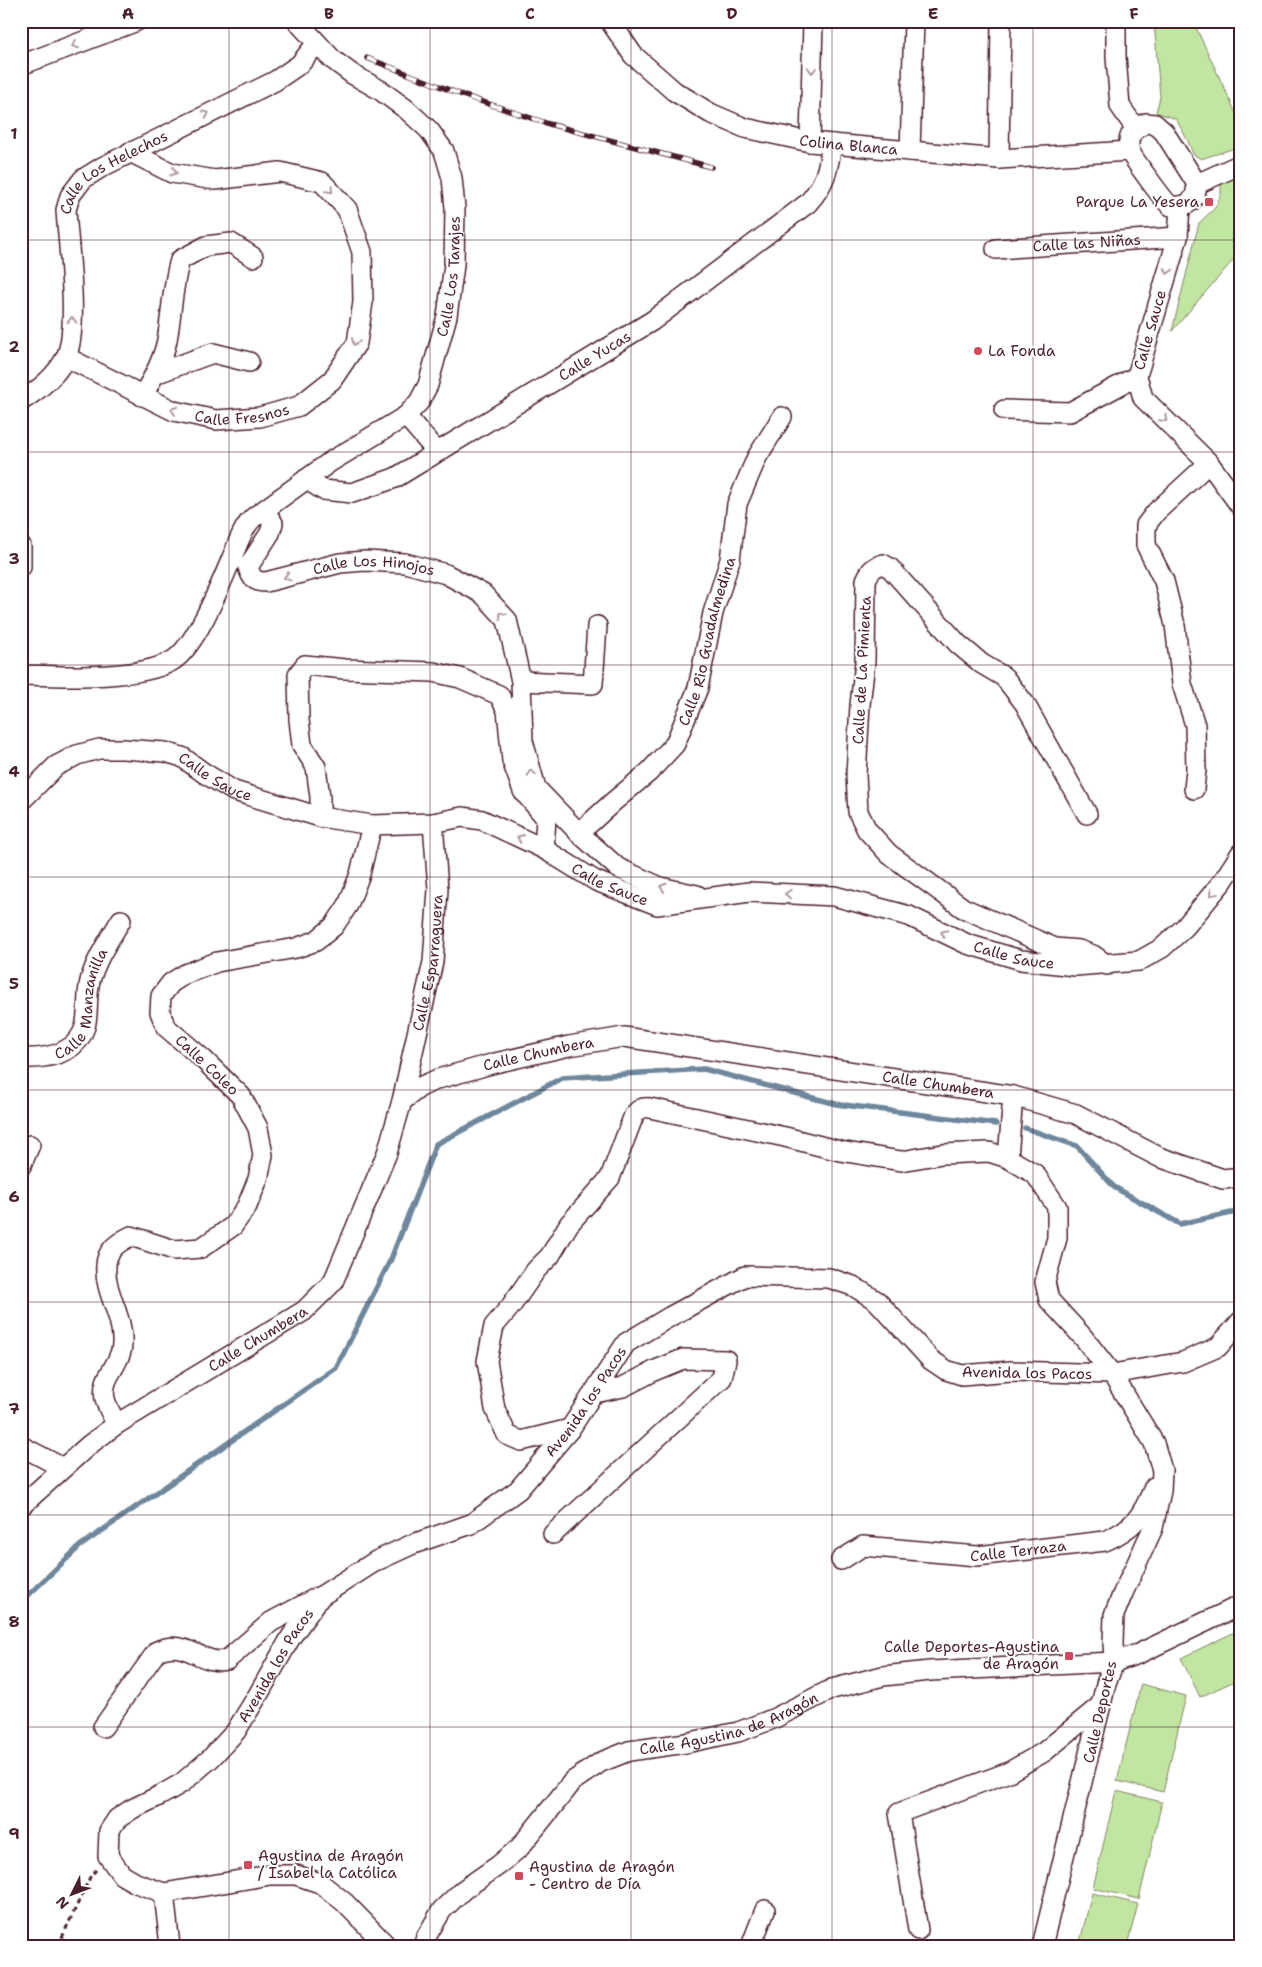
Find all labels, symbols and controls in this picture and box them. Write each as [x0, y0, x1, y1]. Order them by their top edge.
text: A [122, 3, 134, 24]
text: B [324, 3, 334, 24]
text: C [525, 3, 535, 24]
text: D [726, 3, 738, 24]
text: E [928, 3, 938, 24]
text: F [1129, 3, 1139, 24]
one-way arrow [71, 39, 80, 49]
one-way arrow [807, 66, 817, 74]
one-way arrow [201, 110, 210, 121]
text: 1 [10, 123, 18, 144]
street label: Calle Los Helechos [55, 126, 171, 217]
street label: Colina Blanca [797, 130, 899, 160]
one-way arrow [169, 167, 177, 177]
one-way arrow [324, 185, 333, 194]
place label: Parque La Yesera [1076, 192, 1200, 212]
marker: Parque La Yesera [1203, 196, 1215, 208]
street label: Calle Los Tarajes [432, 216, 465, 339]
street label: Calle las Niñas [1032, 229, 1142, 257]
one-way arrow [1163, 266, 1173, 274]
street label: Calle Sauce [1129, 288, 1171, 372]
one-way arrow [67, 316, 77, 324]
street label: Calle Yucas [555, 326, 635, 386]
text: 2 [8, 336, 20, 357]
one-way arrow [351, 338, 361, 346]
place label: La Fonda [988, 341, 1056, 361]
marker: La Fonda [972, 345, 984, 357]
street label: Calle Fresnos [193, 399, 292, 430]
one-way arrow [170, 406, 179, 416]
one-way arrow [1158, 413, 1167, 422]
text: 3 [8, 548, 20, 569]
street label: Calle Los Hinojos [311, 551, 437, 581]
street label: Calle Rio Guadalmedina [674, 554, 741, 729]
one-way arrow [284, 571, 292, 581]
street label: Calle de La Pimienta [848, 595, 876, 745]
one-way arrow [500, 612, 508, 621]
street label: Calle Sauce [174, 748, 254, 806]
text: 4 [8, 761, 20, 782]
one-way arrow [527, 769, 537, 777]
one-way arrow [516, 833, 525, 844]
street label: Calle Sauce [568, 858, 651, 911]
one-way arrow [660, 882, 668, 892]
one-way arrow [1210, 887, 1219, 896]
one-way arrow [784, 888, 792, 899]
street label: Calle Esparraguera [408, 893, 448, 1033]
one-way arrow [940, 929, 949, 939]
street label: Calle Sauce [971, 936, 1055, 974]
street label: Calle Manzanilla [52, 944, 112, 1064]
text: 5 [9, 973, 19, 994]
street label: Calle Coleo [171, 1030, 243, 1100]
street label: Calle Chumbera [481, 1032, 596, 1076]
street label: Calle Chumbera [881, 1066, 996, 1103]
text: 6 [8, 1186, 20, 1207]
street label: Calle Chumbera [204, 1301, 312, 1377]
street label: Avenida los Pacos [540, 1342, 631, 1461]
street label: Avenida los Pacos [962, 1362, 1092, 1384]
text: 7 [8, 1398, 20, 1419]
street label: Calle Terraza [969, 1536, 1068, 1566]
street label: Avenida los Pacos [233, 1604, 319, 1726]
text: 8 [8, 1611, 20, 1632]
place label: Calle Deportes-Agustina de Aragón [884, 1637, 1060, 1674]
marker: Calle Deportes-Agustina de Aragón [1063, 1650, 1075, 1662]
street label: Calle Deportes [1078, 1659, 1122, 1765]
street label: Calle Agustina de Aragón [638, 1688, 822, 1759]
text: 9 [8, 1823, 20, 1844]
place label: Agustina de Aragón / Isabel la Católica [258, 1846, 404, 1883]
place label: Agustina de Aragón - Centro de Día [529, 1857, 675, 1894]
marker: Agustina de Aragón / Isabel la Católica [242, 1859, 254, 1871]
north arrow [48, 1870, 98, 1920]
marker: Agustina de Aragón - Centro de Día [513, 1870, 525, 1882]
text: N [52, 1893, 73, 1913]

